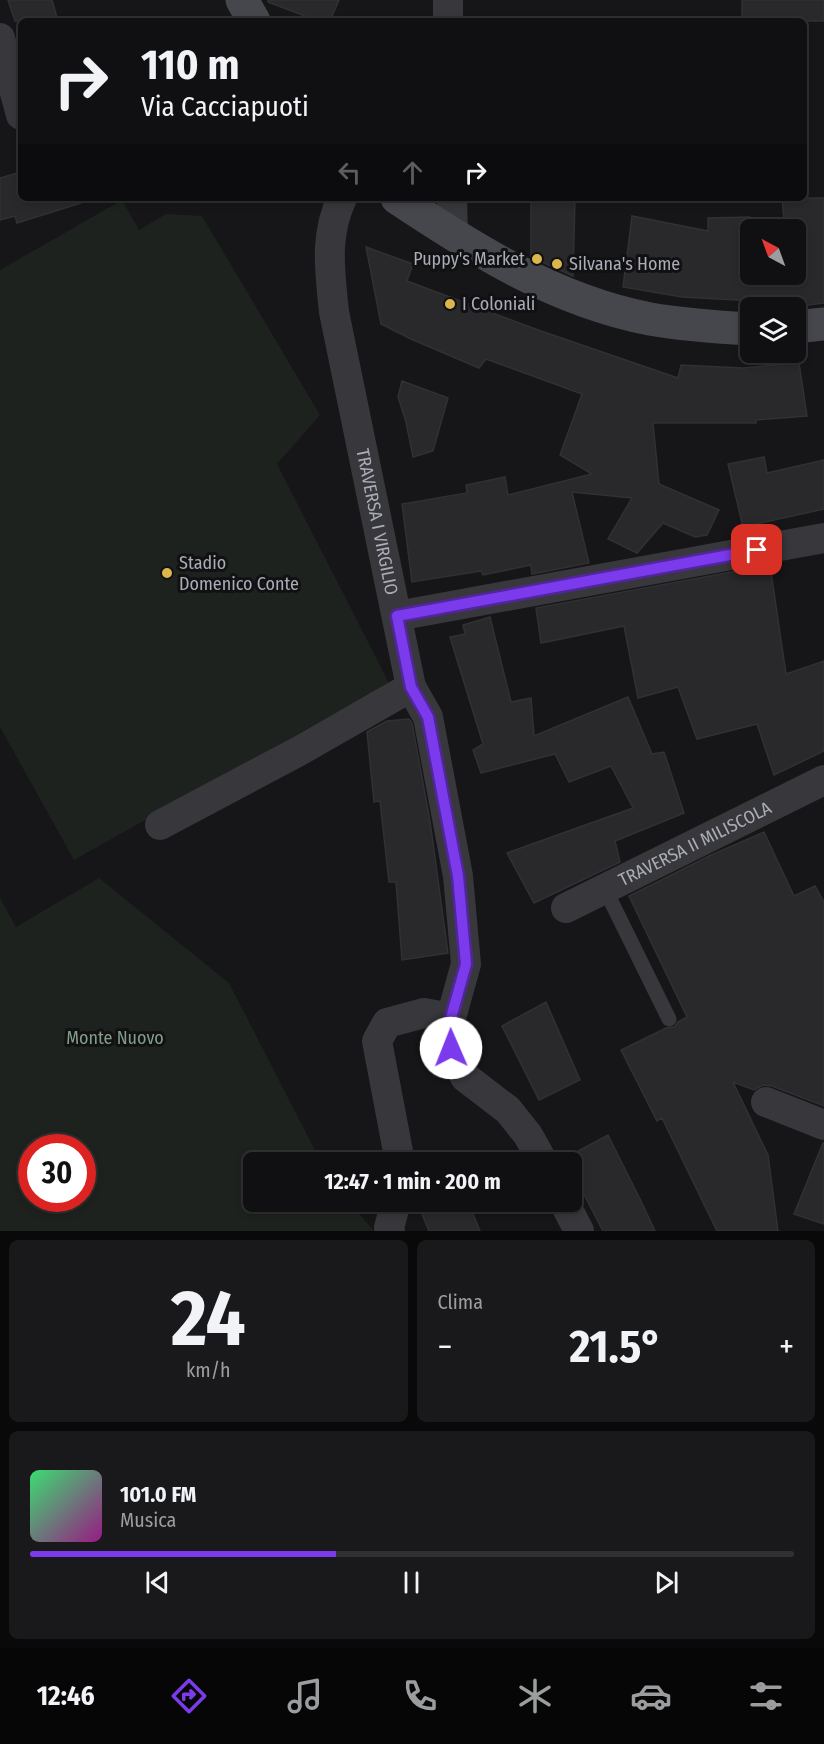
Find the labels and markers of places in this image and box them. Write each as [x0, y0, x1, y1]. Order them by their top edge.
place label: Puppy's Market [413, 248, 525, 270]
marker: Puppy's Market [530, 252, 544, 266]
place label: Silvana's Home [569, 253, 680, 275]
marker: Silvana's Home [550, 257, 564, 271]
place label: I Coloniali [462, 293, 535, 315]
marker: I Coloniali [443, 297, 457, 311]
pin [731, 524, 782, 575]
place label: Stadio Domenico Conte [179, 552, 299, 595]
marker: Stadio Domenico Conte [160, 566, 174, 580]

